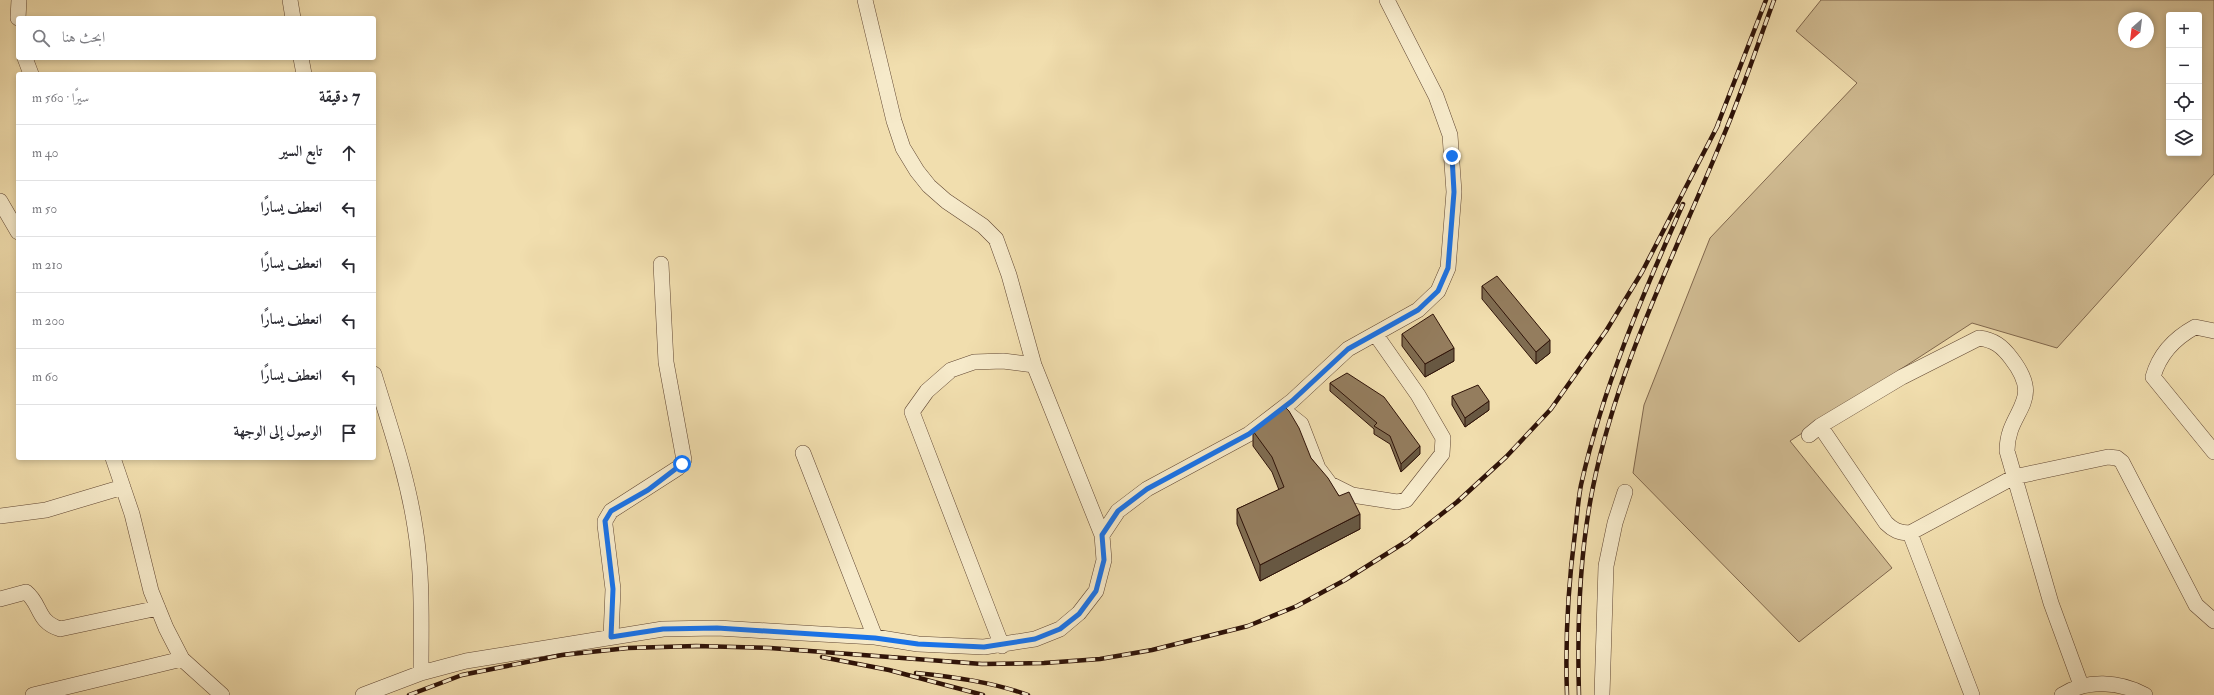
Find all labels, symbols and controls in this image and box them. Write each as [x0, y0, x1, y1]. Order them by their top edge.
north arrow [2118, 12, 2154, 48]
map controls [2166, 12, 2202, 156]
button: + [2166, 12, 2202, 48]
search box [16, 16, 376, 60]
icon: search [30, 27, 52, 49]
text: ابحث هنا [62, 28, 105, 47]
button: − [2166, 48, 2202, 84]
button: locate [2166, 84, 2202, 120]
text: 7 دقيقة [319, 86, 360, 107]
text: سيرًا · 560 m [32, 90, 89, 106]
button: layers [2166, 120, 2202, 156]
text: تابع السير [280, 142, 322, 161]
icon: ahead [338, 142, 360, 164]
text: 40 m [32, 145, 59, 161]
route end [1443, 147, 1461, 165]
text: انعطف يسارًا [261, 198, 322, 217]
icon: left [338, 198, 360, 220]
text: 50 m [32, 201, 57, 217]
text: انعطف يسارًا [261, 254, 322, 273]
icon: left [338, 254, 360, 276]
text: 210 m [32, 257, 63, 273]
text: انعطف يسارًا [261, 310, 322, 329]
icon: left [338, 310, 360, 332]
text: 200 m [32, 313, 65, 329]
text: انعطف يسارًا [261, 366, 322, 385]
icon: left [338, 366, 360, 388]
text: 60 m [32, 369, 58, 385]
text: الوصول إلى الوجهة [234, 422, 322, 441]
icon: arrive [338, 422, 360, 444]
route start [673, 455, 691, 473]

